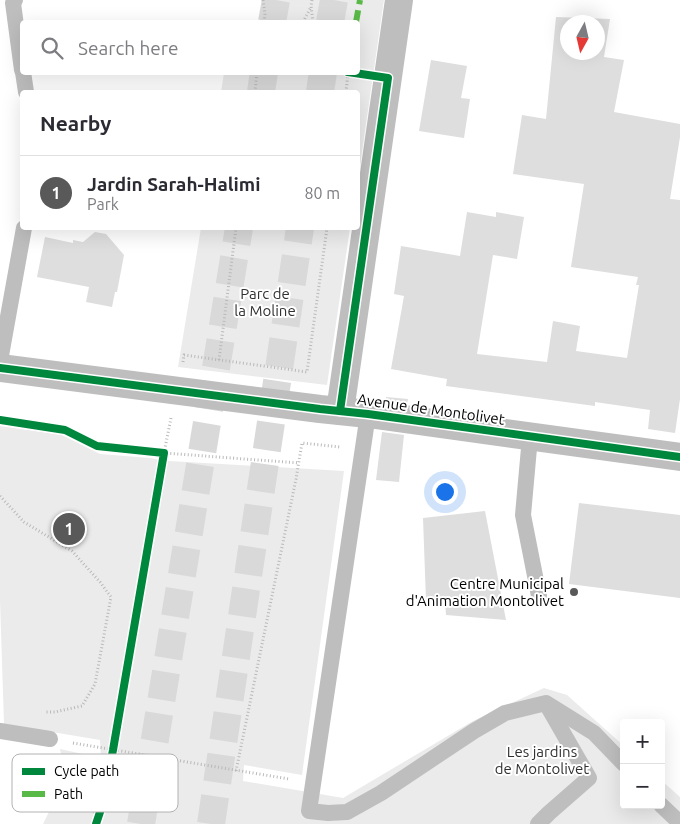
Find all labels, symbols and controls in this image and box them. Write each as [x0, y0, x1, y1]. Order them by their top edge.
north arrow [560, 15, 605, 60]
search box [20, 20, 360, 75]
icon: search [38, 34, 66, 62]
text: Search here [78, 37, 178, 59]
text: Nearby [40, 111, 111, 135]
text: Jardin Sarah-Halimi [87, 173, 261, 195]
text: 1 [51, 184, 61, 202]
text: 80 m [304, 184, 340, 202]
text: Park [87, 195, 119, 213]
park label: Parc de la Moline [234, 285, 296, 319]
street label: Avenue de Montolivet [356, 390, 506, 428]
your location [432, 479, 458, 505]
pin: 1 [53, 510, 85, 548]
place label: Centre Municipal d'Animation Montolivet [406, 575, 564, 609]
marker: Centre Municipal d'Animation Montolivet [568, 586, 580, 598]
map controls [620, 719, 665, 809]
button: + [620, 719, 665, 764]
park label: Les jardins de Montolivet [495, 743, 589, 777]
legend [12, 754, 178, 812]
text: Cycle path [54, 763, 119, 779]
button: − [620, 764, 665, 809]
text: Path [54, 786, 83, 802]

